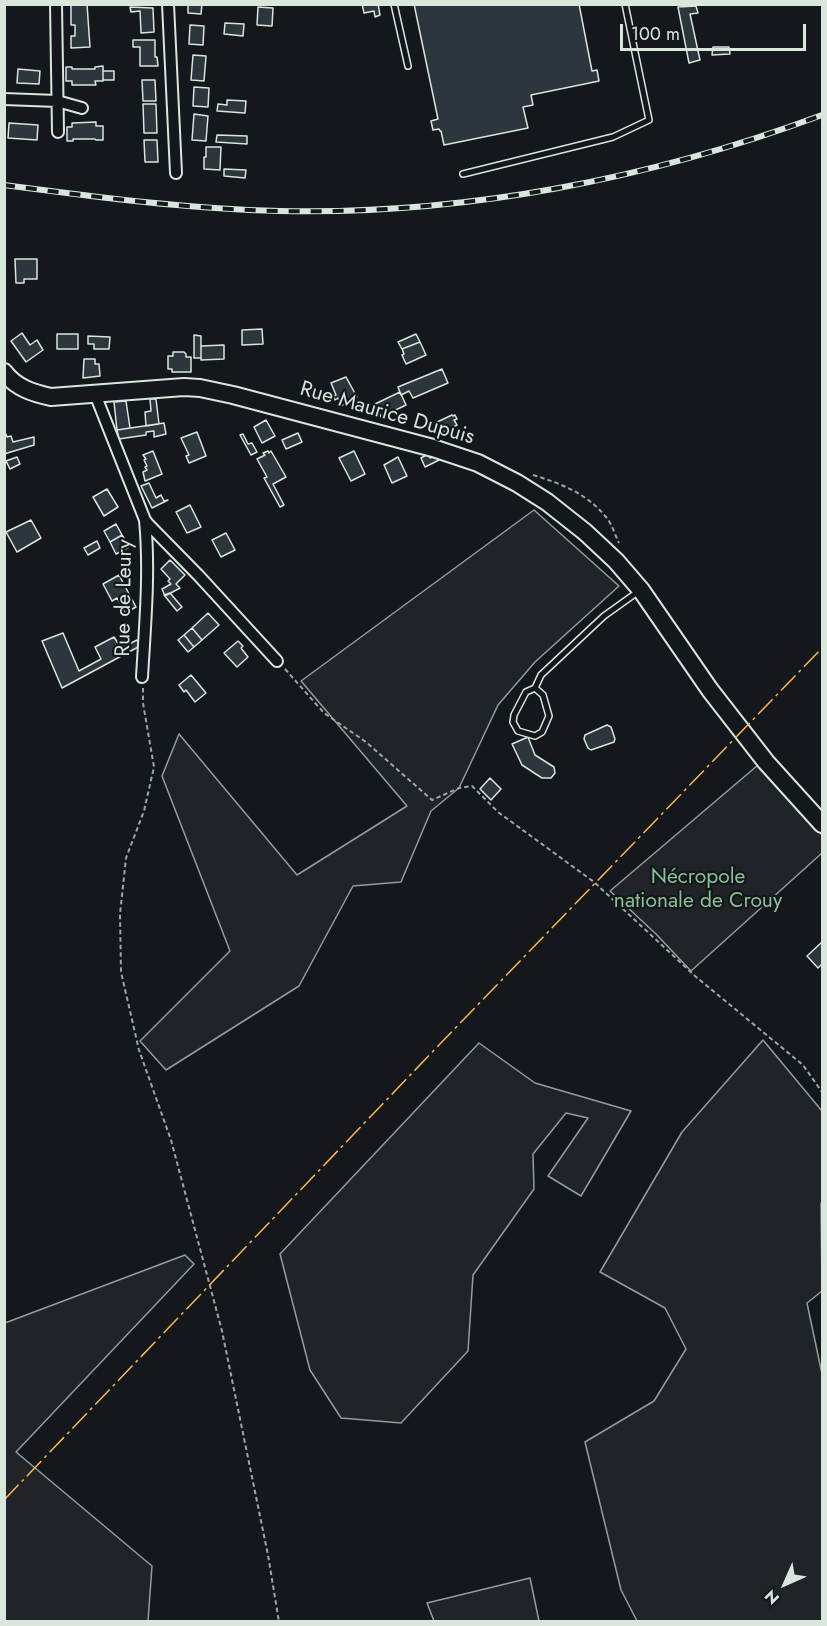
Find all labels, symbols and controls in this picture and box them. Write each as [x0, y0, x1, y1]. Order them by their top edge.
scale bar [623, 12, 809, 50]
text: 100 m [631, 21, 680, 47]
street label: Rue Maurice Dupuis [297, 377, 477, 451]
street label: Rue de Leury [111, 539, 139, 657]
park label: Nécropole nationale de Crouy [614, 865, 782, 915]
north arrow [755, 1554, 815, 1614]
text: N [759, 1584, 785, 1610]

